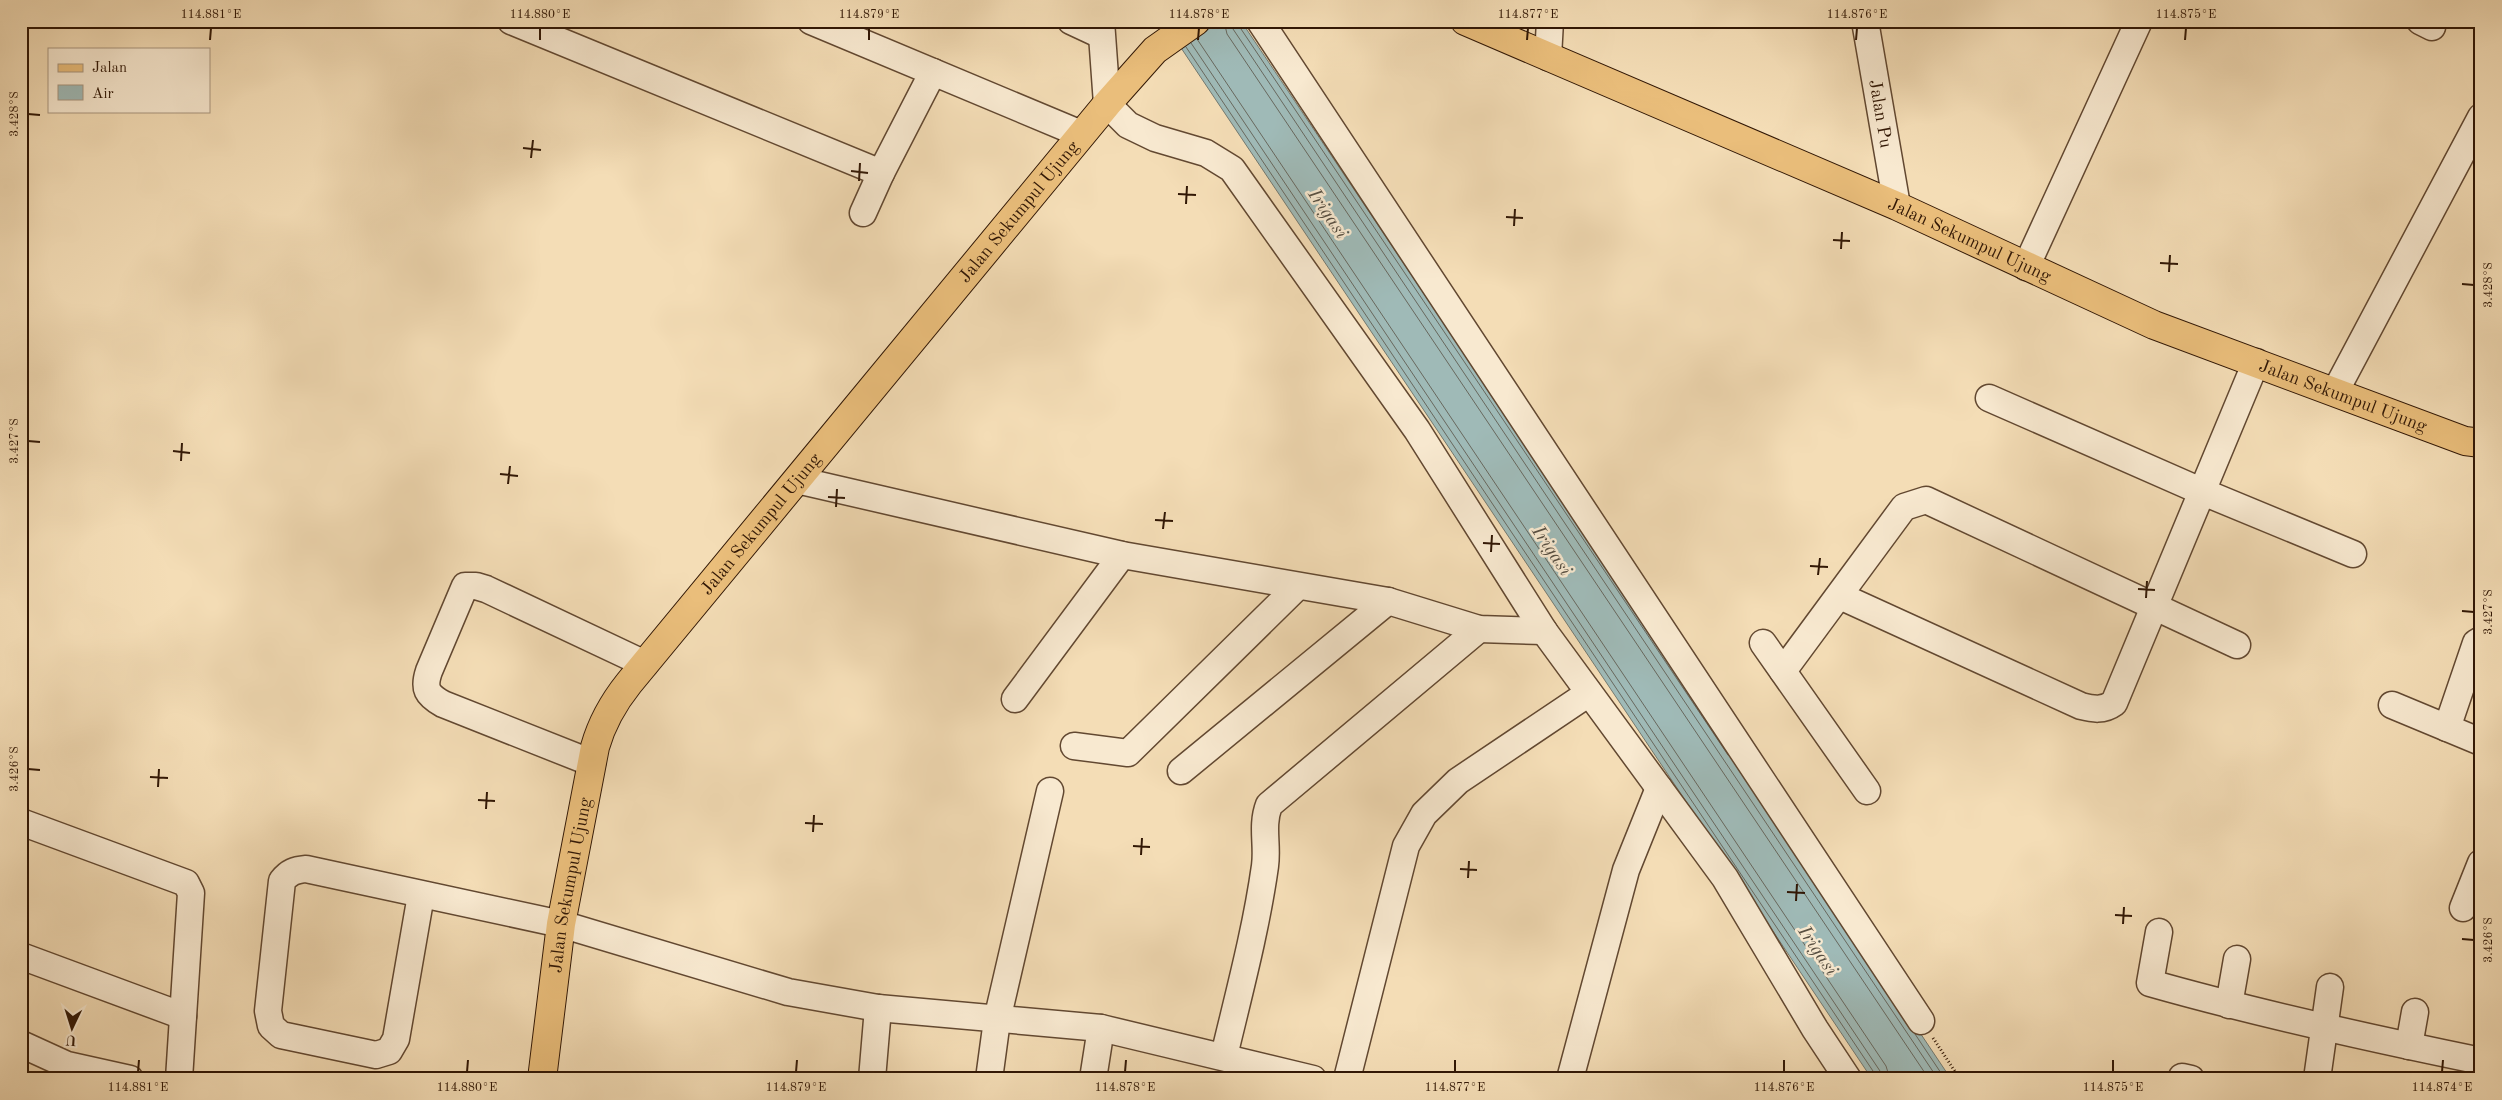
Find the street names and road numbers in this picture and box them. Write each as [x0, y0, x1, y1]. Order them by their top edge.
street label: Jalan Pu [1865, 78, 1895, 150]
street label: Jalan Sekumpul Ujung [956, 138, 1083, 286]
street label: Jalan Sekumpul Ujung [1885, 195, 2054, 286]
street label: Jalan Sekumpul Ujung [2256, 357, 2429, 436]
street label: Jalan Sekumpul Ujung [698, 450, 825, 599]
street label: Jalan Sekumpul Ujung [547, 796, 595, 974]

